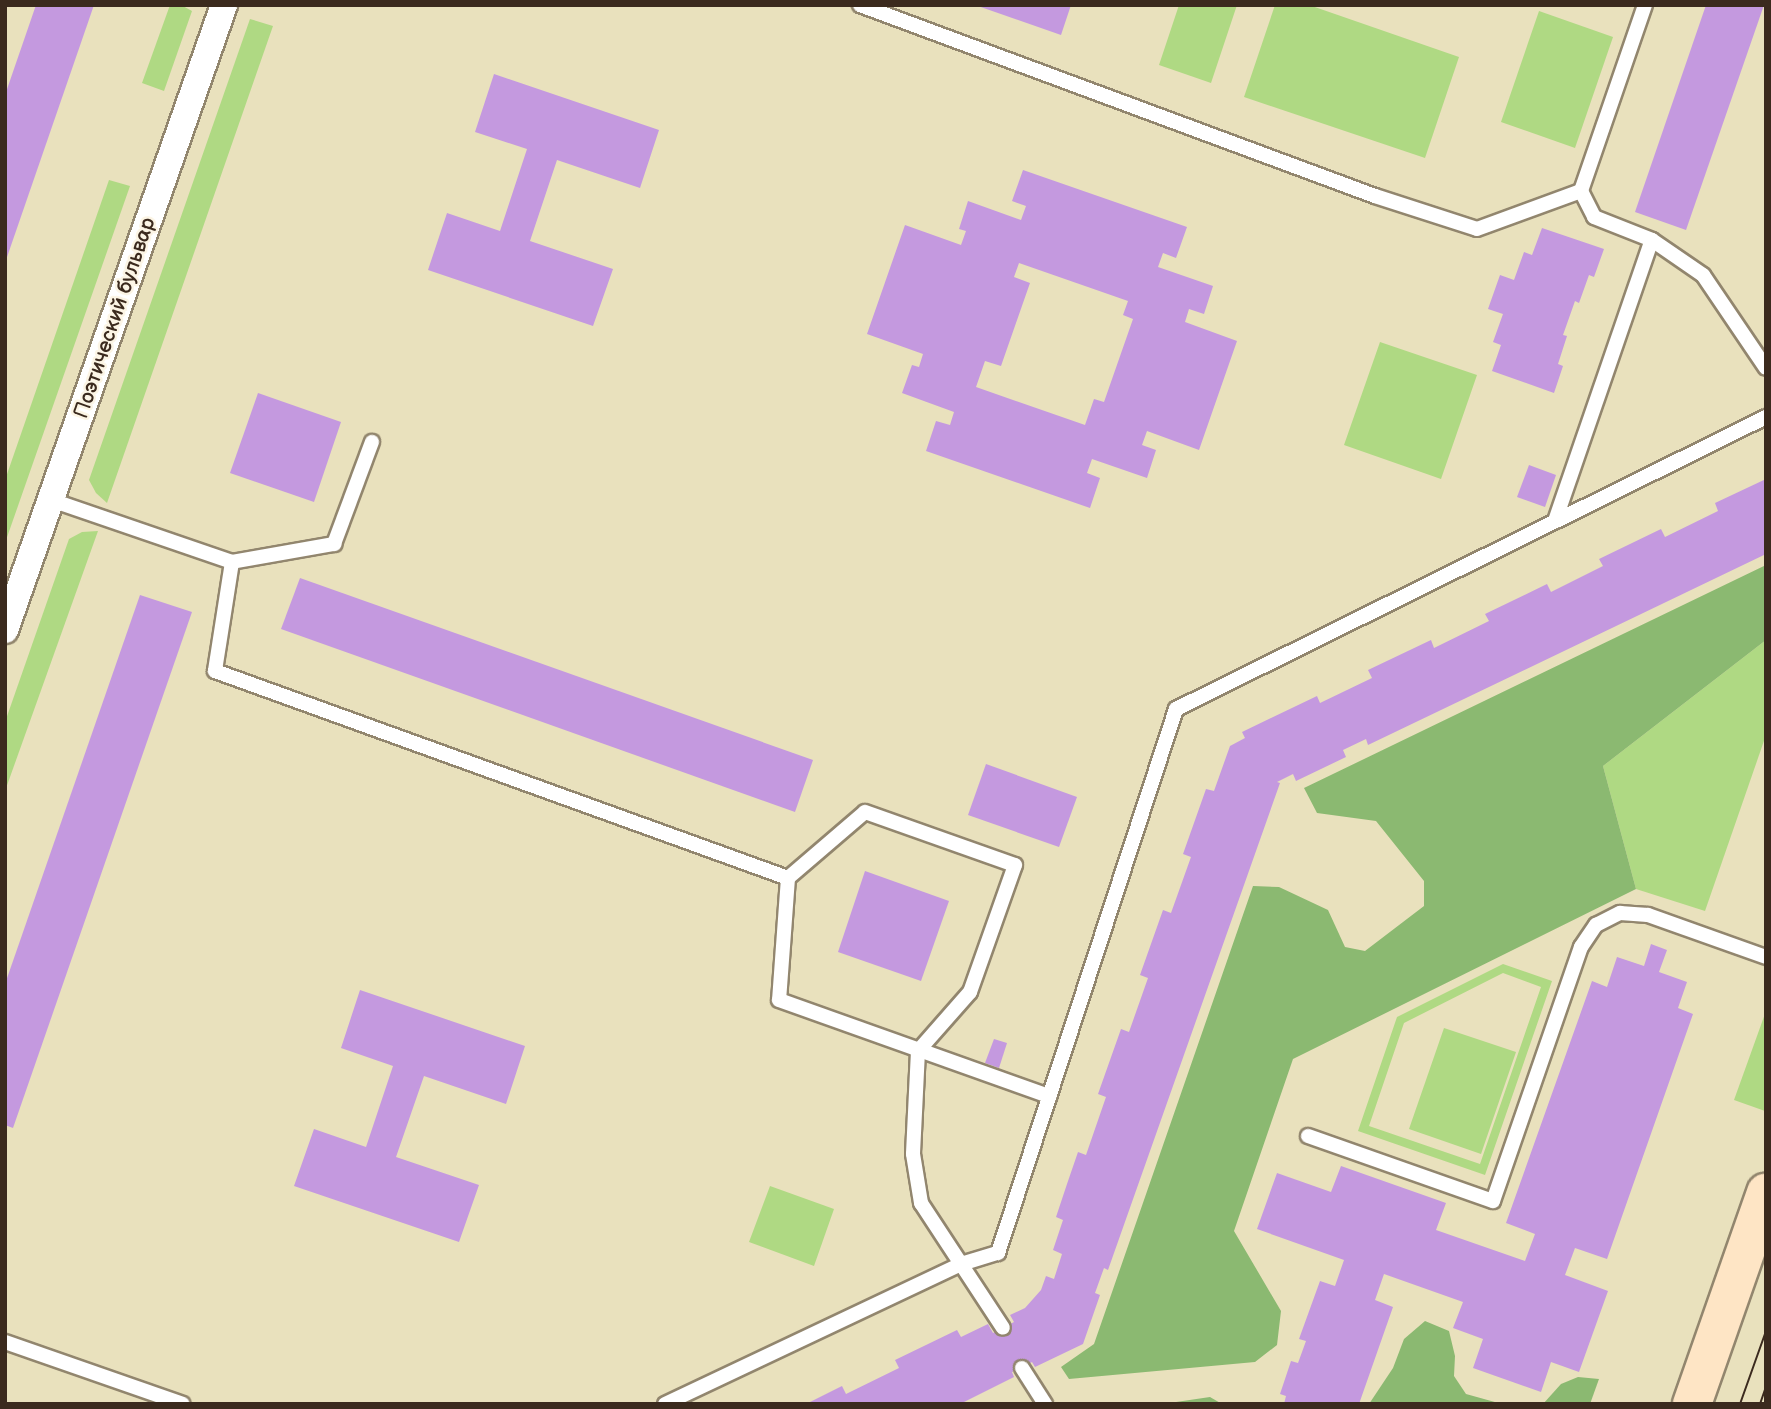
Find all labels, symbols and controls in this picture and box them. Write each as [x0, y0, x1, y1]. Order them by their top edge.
street label: Поэтический бульвар [69, 214, 161, 422]

